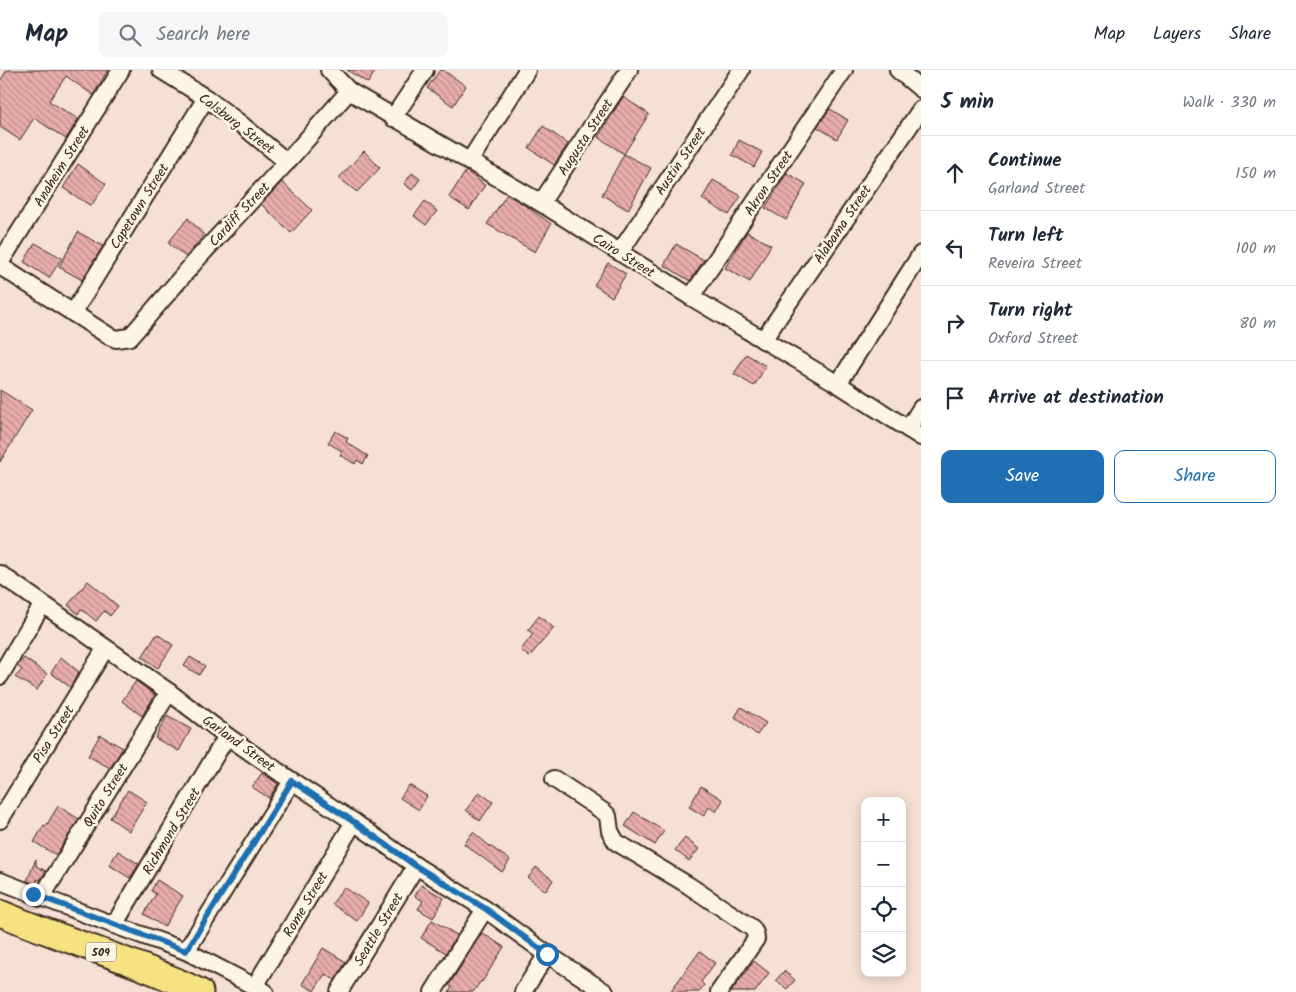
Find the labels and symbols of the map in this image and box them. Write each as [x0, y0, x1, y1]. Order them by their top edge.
street label: Calsburg Street [194, 88, 280, 160]
street label: Augusta Street [553, 94, 619, 180]
street label: Anaheim Street [28, 121, 96, 211]
street label: Austin Street [650, 122, 712, 200]
street label: Akron Street [739, 146, 799, 221]
street label: Capetown Street [105, 159, 175, 254]
street label: Cardiff Street [204, 177, 276, 252]
street label: Alabama Street [808, 180, 878, 269]
street label: Cairo Street [588, 228, 660, 284]
street label: Pisa Street [27, 701, 81, 768]
street label: Garland Street [197, 710, 280, 778]
street label: Quito Street [77, 759, 135, 832]
street label: Richmond Street [137, 783, 207, 879]
street label: Rome Street [278, 867, 334, 942]
route end [22, 883, 45, 906]
street label: Seattle Street [348, 888, 410, 970]
road number: 509 [86, 942, 116, 962]
route start [536, 943, 559, 966]

